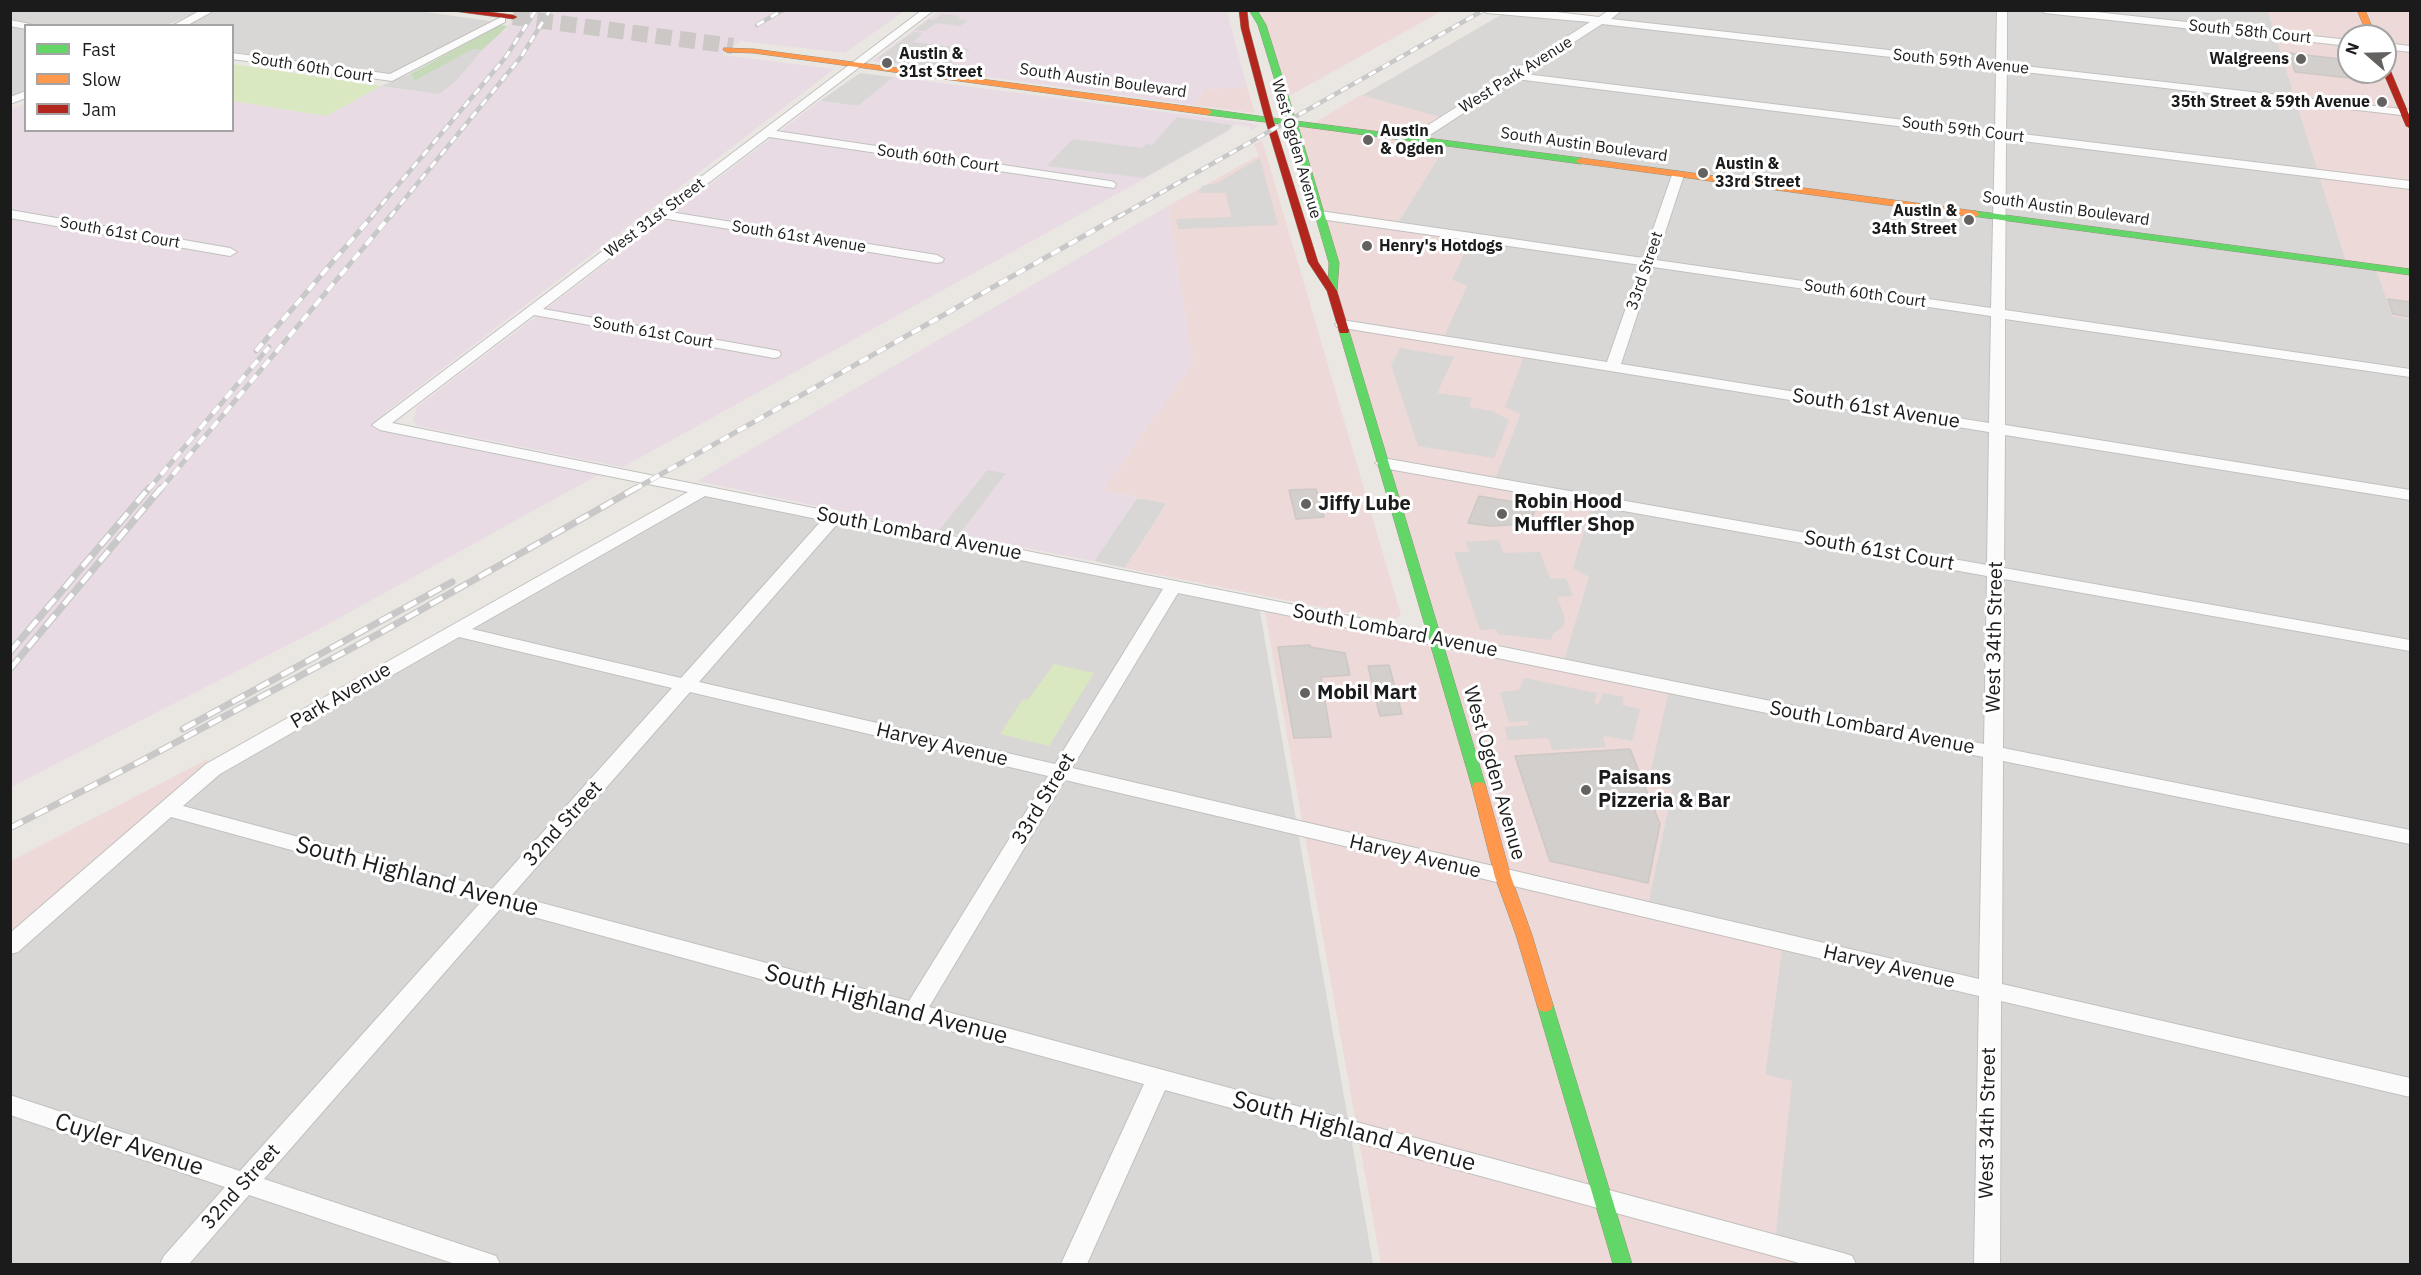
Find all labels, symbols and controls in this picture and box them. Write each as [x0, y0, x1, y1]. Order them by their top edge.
street label: South 58th Court [2188, 16, 2312, 48]
legend [24, 24, 234, 132]
north arrow [2337, 24, 2397, 84]
street label: West Park Avenue [1456, 33, 1576, 117]
text: Fast [82, 38, 116, 61]
text: N [2341, 40, 2363, 57]
place label: Austin & 31st Street [899, 44, 983, 82]
street label: South 59th Avenue [1892, 45, 2030, 79]
street label: South 60th Court [250, 49, 374, 87]
place label: Walgreens [2209, 49, 2289, 69]
marker: Walgreens [2294, 52, 2308, 66]
marker: Austin & 31st Street [880, 56, 894, 70]
street label: South Austin Boulevard [1018, 60, 1188, 102]
text: Slow [82, 68, 121, 91]
street label: West Ogden Avenue [1267, 77, 1325, 221]
place label: 35th Street & 59th Avenue [2171, 92, 2370, 112]
marker: 35th Street & 59th Avenue [2375, 95, 2389, 109]
text: Jam [82, 98, 117, 121]
street label: South 59th Court [1901, 113, 2025, 147]
place label: Austin & Ogden [1380, 121, 1444, 159]
street label: South Austin Boulevard [1499, 124, 1669, 166]
marker: Austin & Ogden [1361, 133, 1375, 147]
street label: South 60th Court [876, 141, 1000, 177]
place label: Austin & 33rd Street [1715, 154, 1801, 192]
marker: Austin & 33rd Street [1696, 166, 1710, 180]
street label: West 31st Street [601, 174, 709, 262]
street label: South Austin Boulevard [1981, 188, 2151, 230]
place label: Austin & 34th Street [1872, 201, 1957, 239]
street label: South 61st Court [58, 213, 182, 253]
marker: Austin & 34th Street [1962, 213, 1976, 227]
street label: South 61st Avenue [731, 217, 867, 257]
street label: 33rd Street [1623, 229, 1667, 313]
place label: Henry's Hotdogs [1379, 236, 1503, 256]
marker: Henry's Hotdogs [1360, 239, 1374, 253]
street label: South 60th Court [1803, 276, 1927, 312]
street label: South 61st Court [591, 313, 715, 353]
street label: South 61st Avenue [1790, 384, 1962, 434]
place label: Robin Hood Muffler Shop [1514, 490, 1635, 537]
place label: Jiffy Lube [1318, 492, 1411, 516]
marker: Jiffy Lube [1299, 497, 1313, 511]
street label: South Lombard Avenue [814, 502, 1024, 566]
marker: Robin Hood Muffler Shop [1495, 507, 1509, 521]
street label: South 61st Court [1802, 526, 1956, 576]
street label: West 34th Street [1982, 561, 2008, 713]
street label: South Lombard Avenue [1290, 599, 1500, 663]
street label: Park Avenue [287, 658, 395, 734]
place label: Mobil Mart [1317, 681, 1417, 705]
street label: West Ogden Avenue [1458, 683, 1530, 863]
marker: Mobil Mart [1298, 686, 1312, 700]
street label: South Lombard Avenue [1767, 696, 1977, 760]
street label: Harvey Avenue [874, 718, 1010, 772]
street label: 33rd Street [1007, 749, 1081, 849]
place label: Paisans Pizzeria & Bar [1598, 766, 1730, 813]
street label: 32nd Street [518, 776, 608, 872]
marker: Paisans Pizzeria & Bar [1579, 783, 1593, 797]
street label: Harvey Avenue [1347, 830, 1483, 884]
street label: South Highland Avenue [292, 831, 542, 923]
street label: Harvey Avenue [1821, 940, 1957, 994]
street label: South Highland Avenue [761, 959, 1011, 1051]
street label: West 34th Street [1975, 1047, 2001, 1199]
street label: South Highland Avenue [1229, 1086, 1479, 1178]
street label: Cuyler Avenue [51, 1107, 207, 1183]
street label: 32nd Street [196, 1139, 286, 1235]

